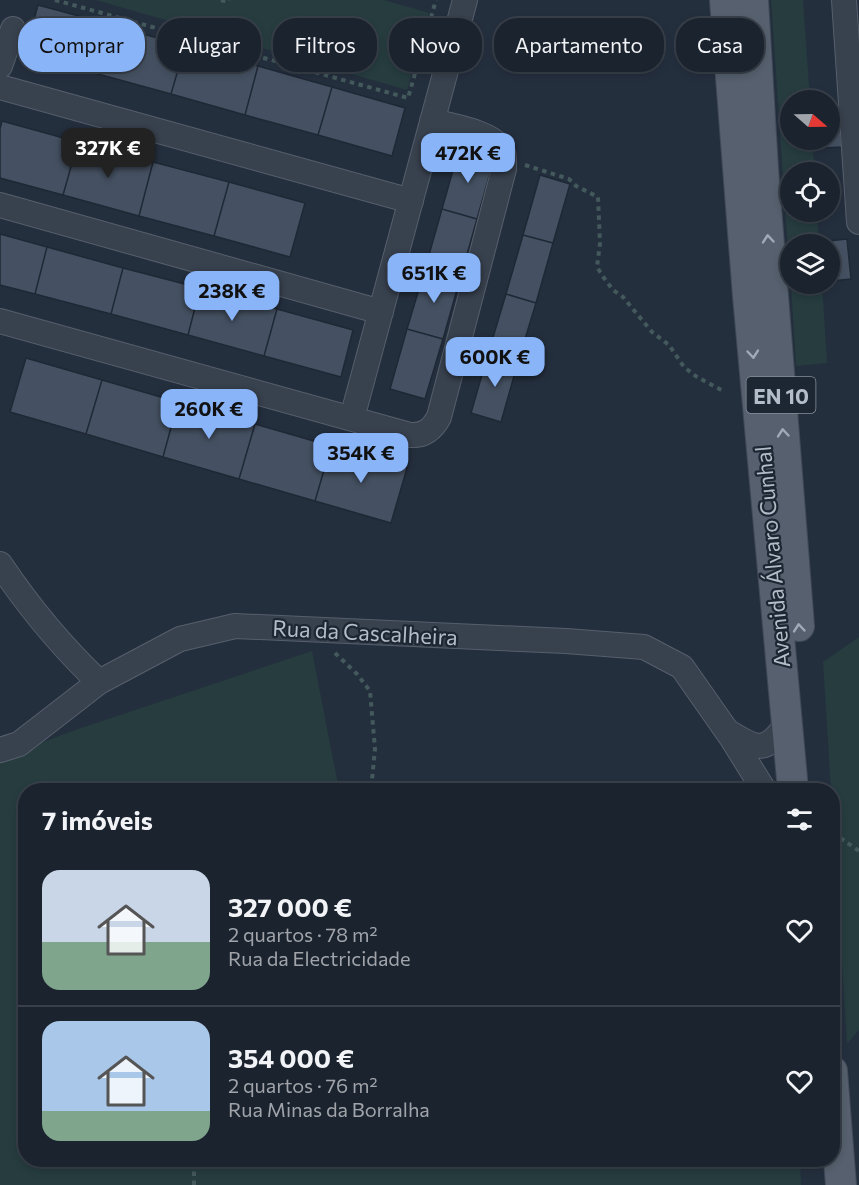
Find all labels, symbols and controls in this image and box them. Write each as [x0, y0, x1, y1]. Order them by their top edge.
chip: Comprar [18, 18, 145, 72]
chip: Alugar [157, 18, 261, 72]
chip: Filtros [273, 18, 377, 72]
chip: Novo [389, 18, 482, 72]
chip: Apartamento [494, 18, 664, 72]
chip: Casa [676, 18, 764, 72]
north arrow [780, 90, 840, 150]
map controls [780, 90, 840, 294]
pin: 327K € [59, 128, 157, 179]
pin: 472K € [419, 133, 517, 184]
text: 327K € [75, 135, 141, 159]
text: 472K € [435, 140, 501, 164]
button: locate [780, 162, 840, 222]
one-way arrow [762, 234, 775, 243]
button: layers [780, 234, 840, 294]
pin: 651K € [385, 253, 483, 304]
text: 651K € [402, 260, 466, 284]
pin: 238K € [183, 271, 281, 322]
text: 238K € [198, 278, 266, 302]
pin: 600K € [446, 337, 544, 388]
text: 600K € [460, 344, 530, 368]
one-way arrow [746, 349, 759, 358]
road number: EN 10 [746, 377, 816, 413]
pin: 260K € [160, 389, 258, 440]
text: 260K € [175, 396, 243, 420]
one-way arrow [777, 429, 790, 438]
pin: 354K € [312, 433, 410, 484]
text: 354K € [327, 440, 395, 464]
street label: Avenida Álvaro Cunhal [749, 445, 795, 669]
street label: Rua da Cascalheira [272, 614, 458, 650]
one-way arrow [793, 623, 806, 632]
icon: filters [783, 803, 816, 836]
text: 7 imóveis [42, 804, 153, 835]
text: 327 000 € [228, 891, 352, 922]
icon: home [90, 894, 162, 966]
icon: heart [783, 914, 816, 947]
text: 2 quartos · 78 m² [228, 922, 377, 946]
text: Rua da Electricidade [228, 946, 410, 970]
text: 354 000 € [228, 1042, 354, 1073]
icon: home [90, 1045, 162, 1117]
icon: heart [783, 1065, 816, 1098]
text: 2 quartos · 76 m² [228, 1073, 377, 1097]
text: Rua Minas da Borralha [228, 1097, 430, 1121]

